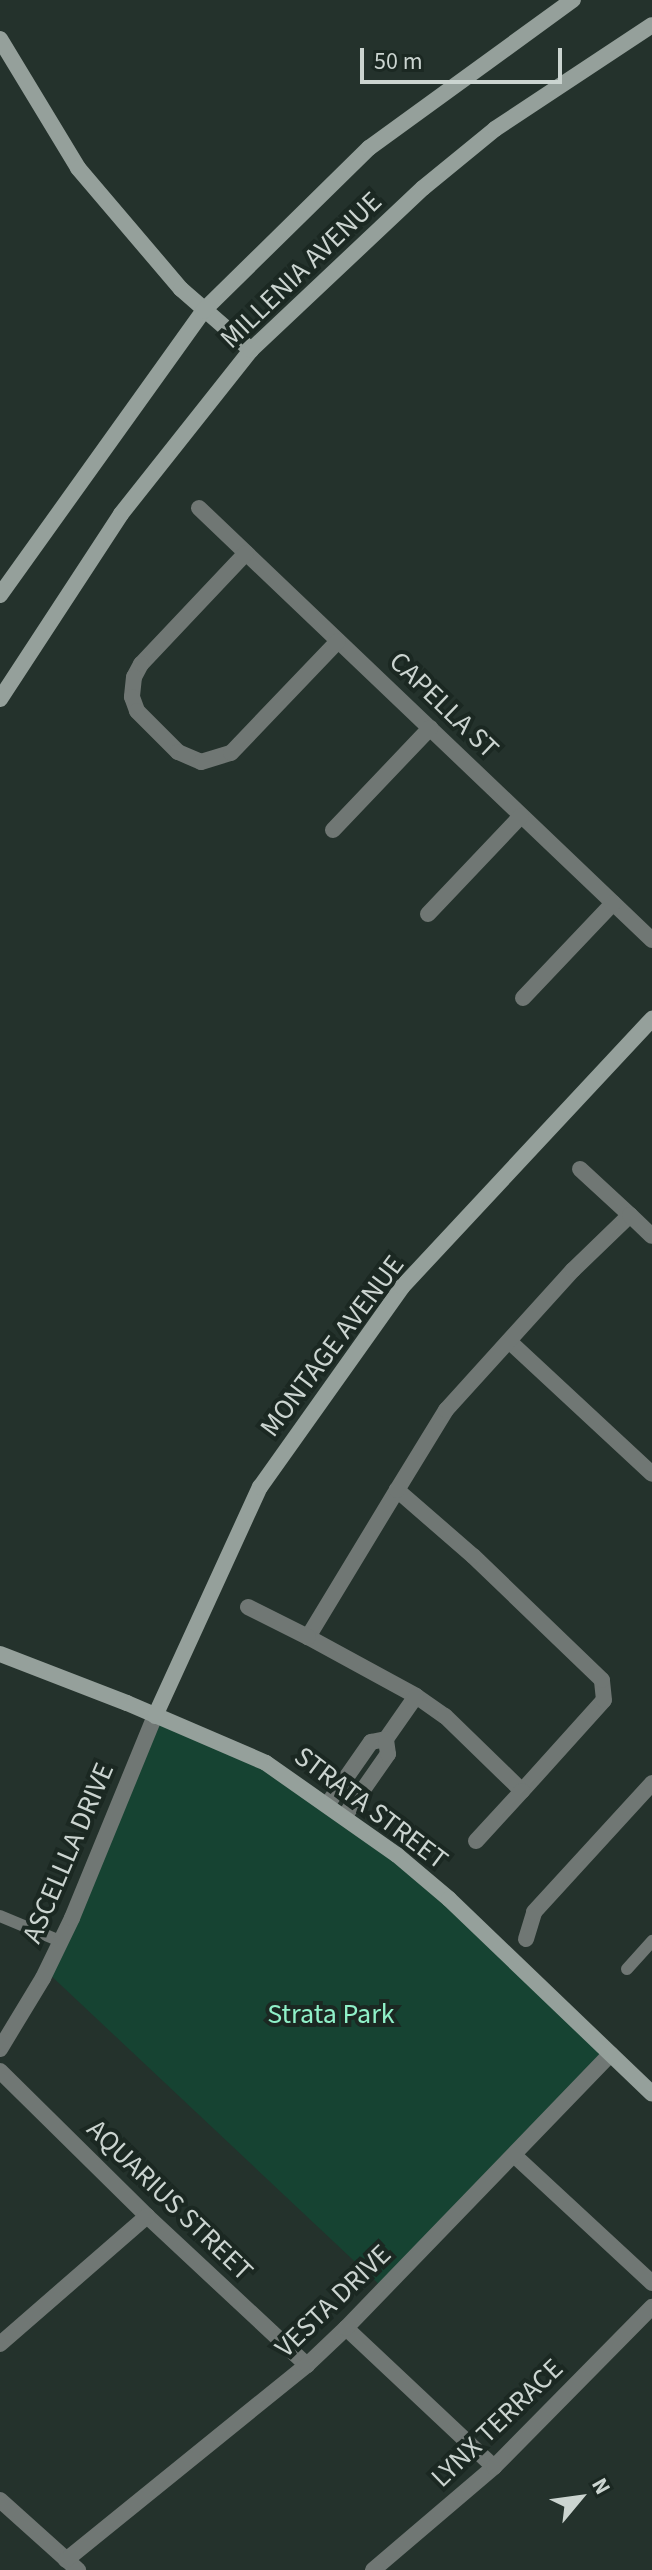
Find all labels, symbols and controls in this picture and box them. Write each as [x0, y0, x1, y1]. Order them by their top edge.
scale bar [364, 32, 566, 82]
text: 50 m [374, 44, 423, 79]
street label: MILLENIA AVENUE [213, 185, 389, 355]
street label: CAPELLA ST [382, 645, 506, 765]
street label: MONTAGE AVENUE [253, 1249, 411, 1443]
street label: STRATA STREET [288, 1739, 454, 1877]
street label: ASCELLLA DRIVE [15, 1758, 121, 1948]
park label: Strata Park [267, 1997, 395, 2031]
street label: AQUARIUS STREET [80, 2112, 260, 2288]
street label: VESTA DRIVE [268, 2238, 398, 2364]
street label: LYNX TERRACE [424, 2352, 570, 2494]
north arrow [540, 2458, 620, 2538]
text: N [583, 2472, 619, 2501]

